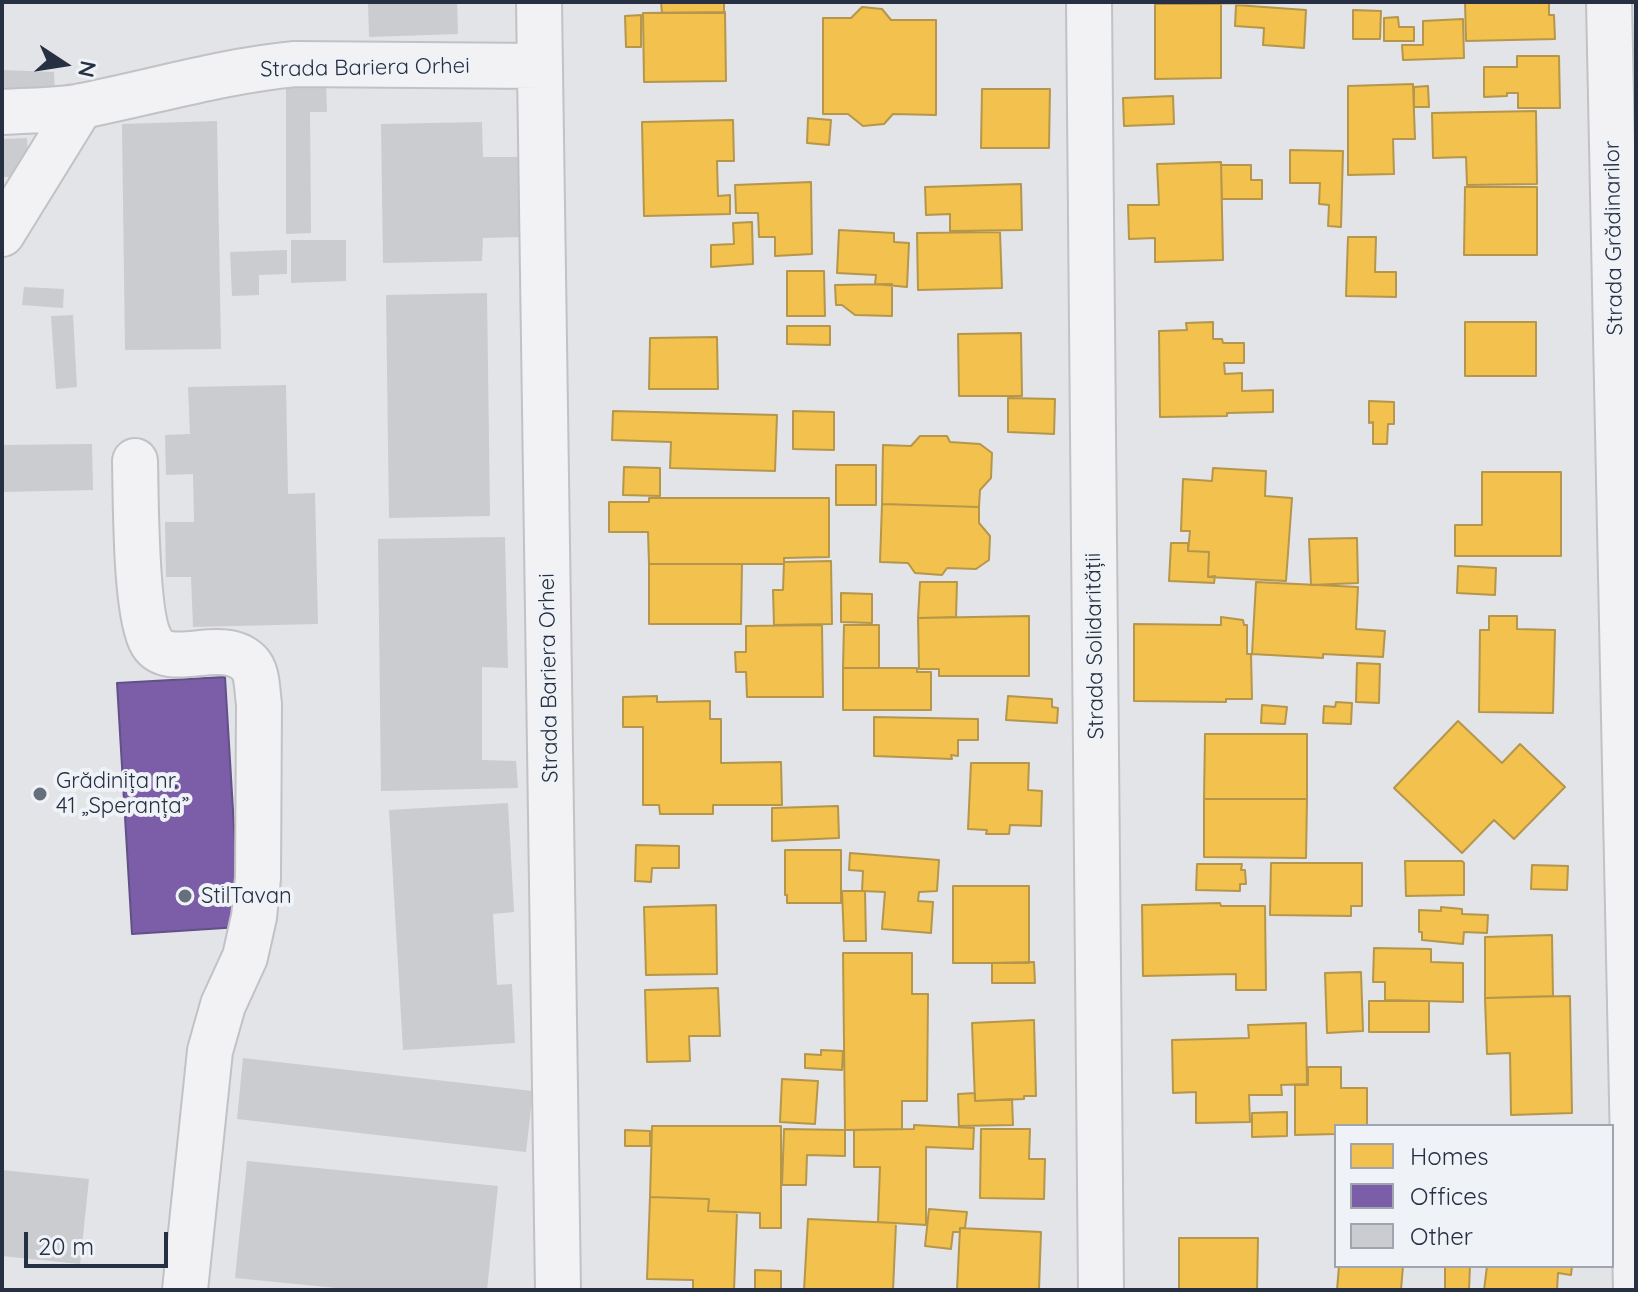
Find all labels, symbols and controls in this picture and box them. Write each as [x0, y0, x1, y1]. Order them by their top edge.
north arrow [24, 24, 104, 104]
street label: Strada Bariera Orhei [260, 53, 470, 83]
text: N [72, 58, 103, 80]
street label: Strada Grădinarilor [1599, 140, 1629, 336]
street label: Strada Solidarității [1080, 552, 1110, 740]
street label: Strada Bariera Orhei [534, 573, 564, 783]
place label: Grădinița nr. 41 „Speranța” [56, 768, 189, 820]
marker: Grădinița nr. 41 „Speranța” [31, 785, 49, 803]
place label: StilTavan [201, 883, 292, 909]
marker: StilTavan [176, 887, 194, 905]
legend [1334, 1124, 1614, 1268]
text: Homes [1410, 1141, 1488, 1171]
text: Offices [1410, 1181, 1488, 1211]
scale bar [28, 1216, 172, 1266]
text: Other [1410, 1221, 1473, 1251]
text: 20 m [38, 1231, 94, 1261]

